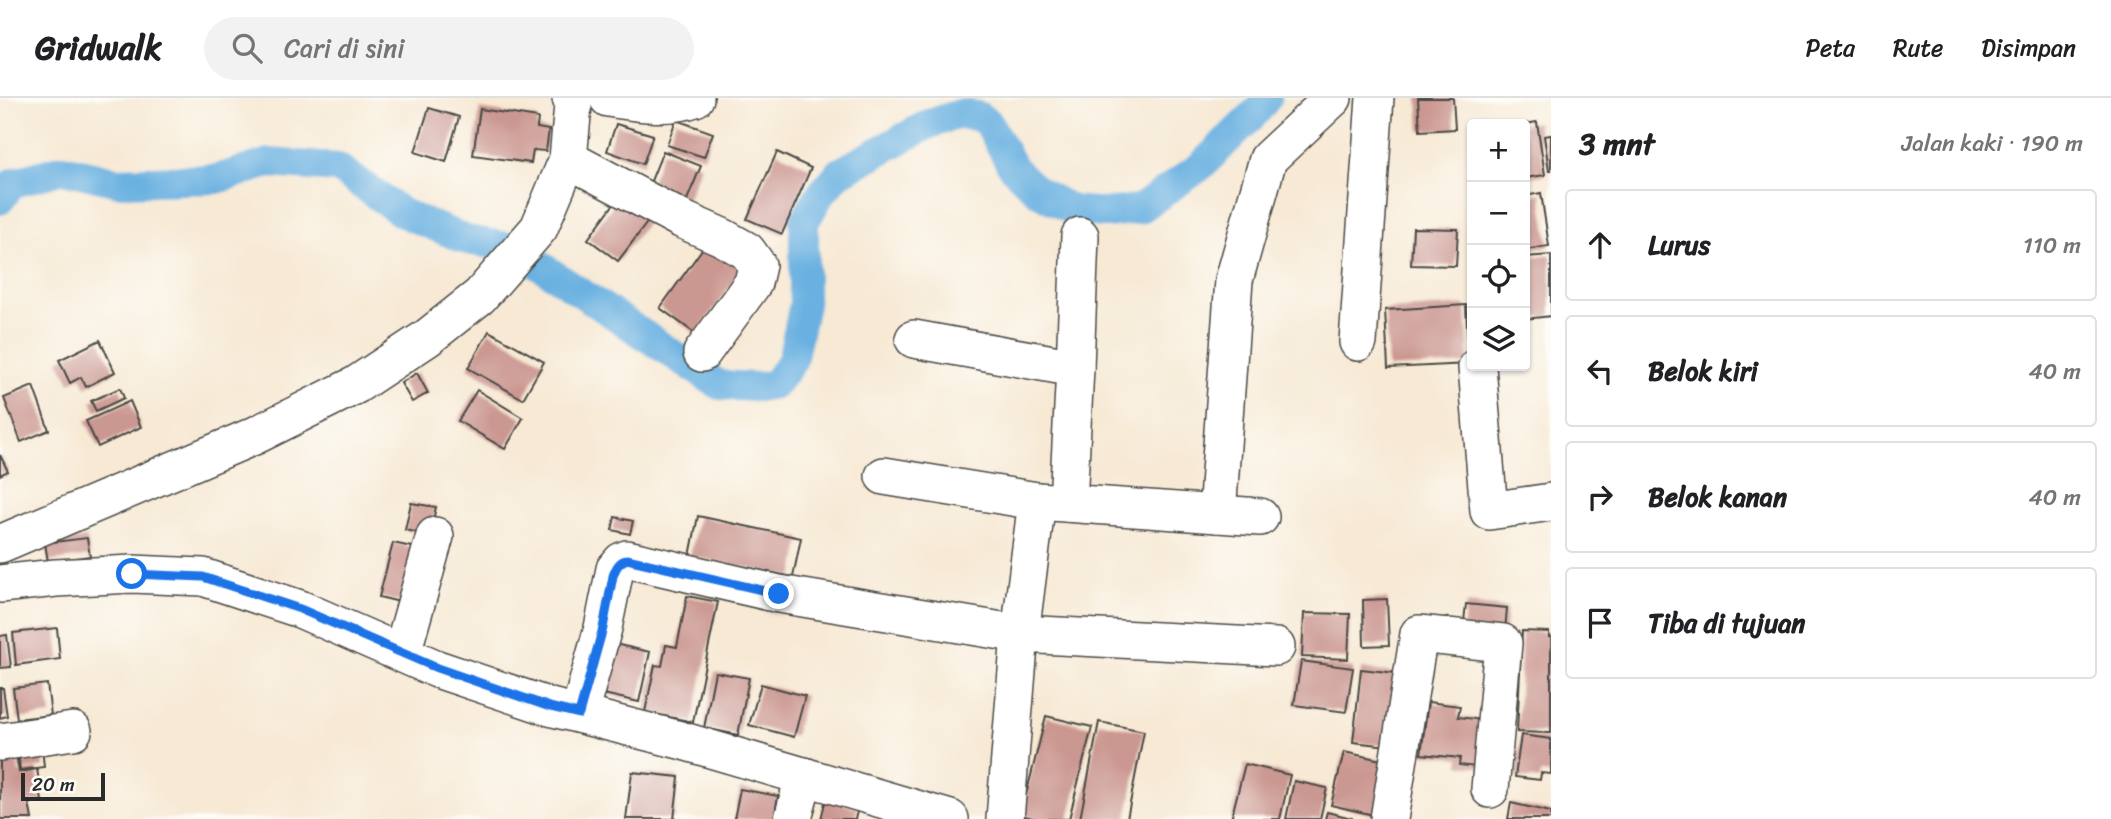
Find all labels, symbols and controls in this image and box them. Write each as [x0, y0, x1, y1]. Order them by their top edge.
search box [204, 17, 694, 80]
text: Gridwalk [35, 19, 162, 77]
text: Cari di sini [284, 25, 404, 71]
text: Peta [1806, 27, 1855, 69]
text: Rute [1893, 27, 1943, 69]
text: Disimpan [1981, 27, 2076, 69]
icon: search [228, 29, 266, 67]
text: 3 mnt [1579, 117, 1655, 171]
map controls [1467, 119, 1530, 371]
button: + [1467, 119, 1530, 182]
text: Jalan kaki · 190 m [1902, 123, 2083, 164]
button: − [1467, 182, 1530, 245]
text: Lurus [1648, 222, 1711, 268]
text: 110 m [2023, 225, 2081, 266]
icon: ahead [1581, 226, 1619, 264]
button: locate [1467, 245, 1530, 308]
button: layers [1467, 308, 1530, 371]
text: Belok kiri [1648, 348, 1758, 394]
text: 40 m [2028, 351, 2081, 392]
icon: left [1581, 352, 1619, 390]
text: Belok kanan [1648, 474, 1787, 520]
text: 40 m [2028, 477, 2081, 518]
icon: right [1581, 478, 1619, 516]
route start [116, 558, 147, 589]
route end [763, 578, 794, 609]
text: Tiba di tujuan [1648, 600, 1805, 646]
icon: arrive [1581, 604, 1619, 642]
text: 20 m [32, 768, 75, 801]
scale bar [21, 770, 105, 802]

